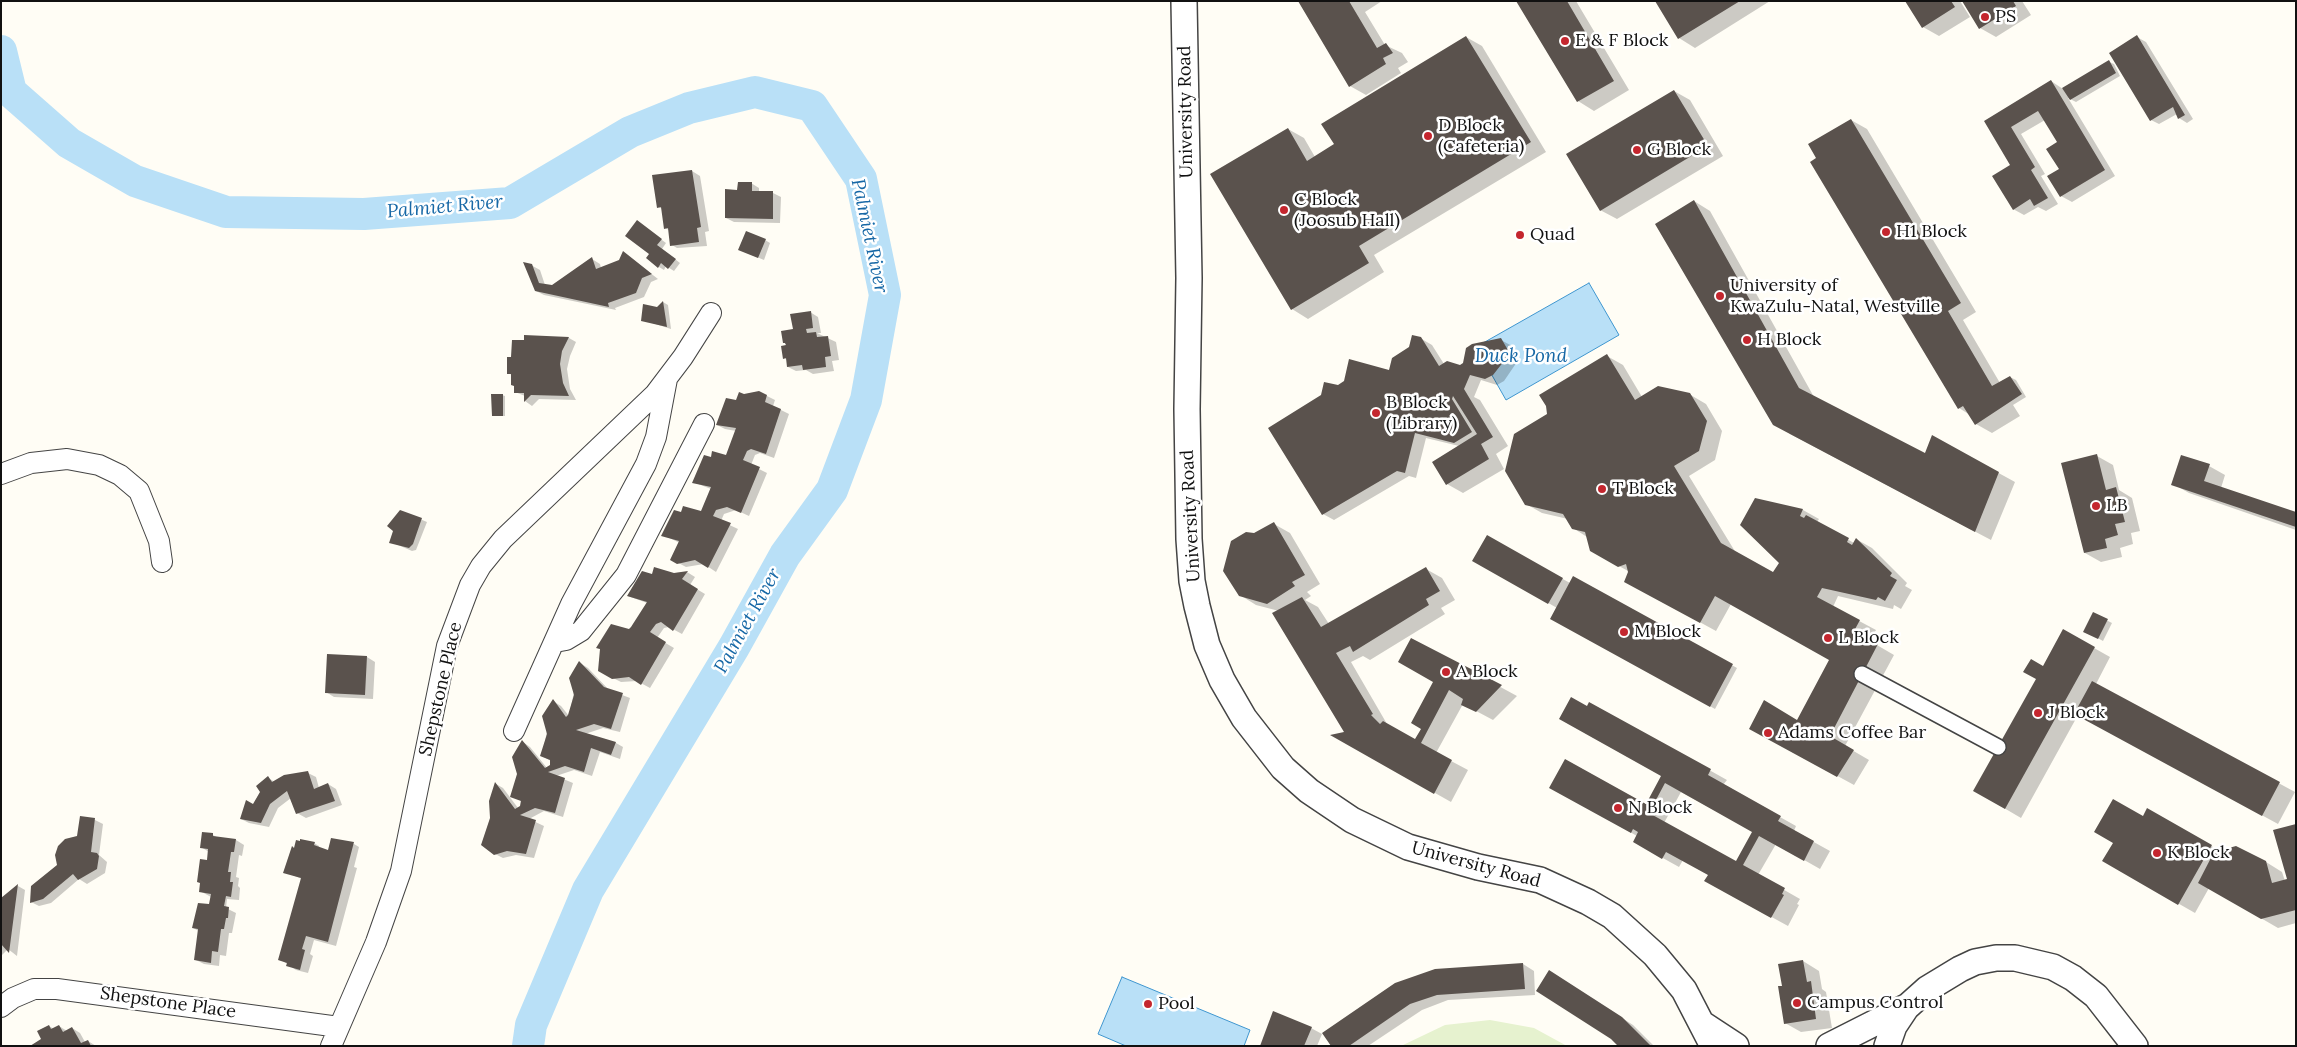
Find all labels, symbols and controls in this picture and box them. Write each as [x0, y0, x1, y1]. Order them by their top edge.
place label: PS [1995, 6, 2016, 28]
marker: PS [1979, 11, 1991, 23]
place label: E & F Block [1575, 30, 1668, 52]
marker: E & F Block [1559, 35, 1571, 47]
street label: University Road [1174, 45, 1198, 179]
place label: D Block (Cafeteria) [1438, 115, 1524, 158]
marker: D Block (Cafeteria) [1422, 130, 1434, 142]
place label: G Block [1647, 139, 1711, 161]
marker: G Block [1631, 144, 1643, 156]
water label: Palmiet River [846, 177, 892, 295]
place label: C Block (Joosub Hall) [1294, 189, 1400, 232]
water label: Palmiet River [386, 191, 504, 223]
marker: C Block (Joosub Hall) [1278, 204, 1290, 216]
place label: H1 Block [1896, 221, 1967, 243]
place label: Quad [1530, 224, 1575, 246]
marker: H1 Block [1880, 226, 1892, 238]
marker: Quad [1514, 229, 1526, 241]
place label: University of KwaZulu-Natal, Westville [1730, 275, 1940, 318]
marker: University of KwaZulu-Natal, Westville [1714, 290, 1726, 302]
place label: H Block [1757, 329, 1821, 351]
marker: H Block [1741, 334, 1753, 346]
water label: Duck Pond [1475, 346, 1567, 368]
place label: B Block (Library) [1386, 392, 1457, 434]
marker: B Block (Library) [1370, 407, 1382, 419]
street label: University Road [1177, 449, 1205, 583]
place label: T Block [1612, 478, 1674, 500]
marker: T Block [1596, 483, 1608, 495]
place label: LB [2106, 495, 2128, 517]
marker: LB [2090, 500, 2102, 512]
water label: Palmiet River [710, 565, 786, 677]
street label: Shepstone Place [415, 620, 467, 758]
place label: M Block [1634, 621, 1701, 643]
marker: M Block [1618, 626, 1630, 638]
place label: L Block [1838, 627, 1899, 649]
marker: L Block [1822, 632, 1834, 644]
place label: A Block [1456, 661, 1518, 683]
marker: A Block [1440, 666, 1452, 678]
place label: J Block [2048, 702, 2105, 724]
marker: J Block [2032, 707, 2044, 719]
place label: Adams Coffee Bar [1778, 722, 1926, 744]
marker: Adams Coffee Bar [1762, 727, 1774, 739]
place label: N Block [1628, 797, 1692, 819]
marker: N Block [1612, 802, 1624, 814]
street label: University Road [1409, 837, 1543, 893]
place label: K Block [2167, 842, 2230, 864]
marker: K Block [2151, 847, 2163, 859]
street label: Shepstone Place [99, 983, 237, 1023]
place label: Campus Control [1807, 992, 1943, 1014]
place label: Pool [1158, 993, 1195, 1015]
marker: Campus Control [1791, 997, 1803, 1009]
marker: Pool [1142, 998, 1154, 1010]

